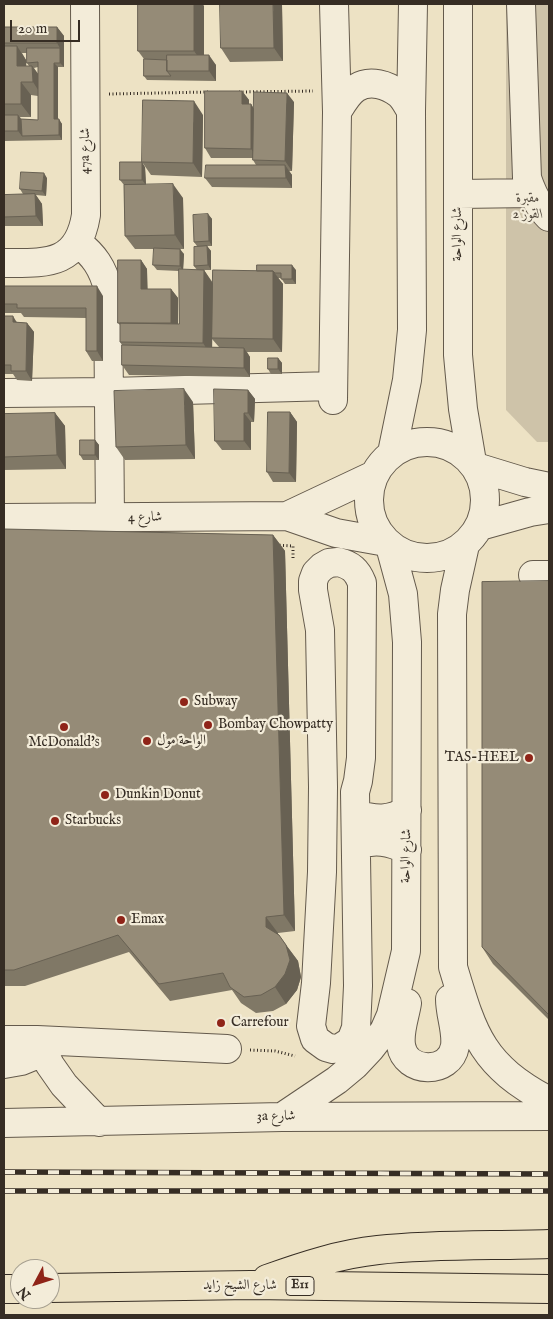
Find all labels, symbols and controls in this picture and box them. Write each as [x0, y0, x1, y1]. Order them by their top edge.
scale bar [12, 10, 82, 42]
text: 20 m [18, 19, 47, 38]
street label: 47a شارع [77, 128, 95, 174]
park label: مقبرة القوز 2 [513, 191, 543, 223]
street label: شارع الواحة [450, 207, 466, 261]
street label: شارع 4 [128, 509, 162, 527]
place label: Subway [194, 694, 238, 710]
marker: Subway [178, 696, 190, 708]
place label: Bombay Chowpatty [218, 717, 333, 733]
marker: Bombay Chowpatty [202, 719, 214, 731]
marker: McDonald's [58, 721, 70, 733]
place label: الواحة مول [157, 733, 206, 749]
place label: McDonald's [28, 735, 100, 751]
marker: الواحة مول [141, 735, 153, 747]
place label: TAS-HEEL [445, 750, 519, 766]
marker: TAS-HEEL [523, 752, 535, 764]
place label: Dunkin Donut [115, 787, 201, 803]
marker: Dunkin Donut [99, 789, 111, 801]
place label: Starbucks [65, 813, 121, 829]
marker: Starbucks [49, 815, 61, 827]
street label: شارع الواحة [398, 829, 416, 883]
place label: Emax [131, 912, 164, 928]
marker: Emax [115, 914, 127, 926]
place label: Carrefour [231, 1015, 289, 1031]
marker: Carrefour [215, 1017, 227, 1029]
street label: 3a شارع [257, 1108, 295, 1126]
north arrow [10, 1259, 60, 1309]
road number: E11 [286, 1276, 314, 1295]
street label: شارع الشيخ زايد [203, 1278, 277, 1294]
text: N [13, 1283, 35, 1303]

